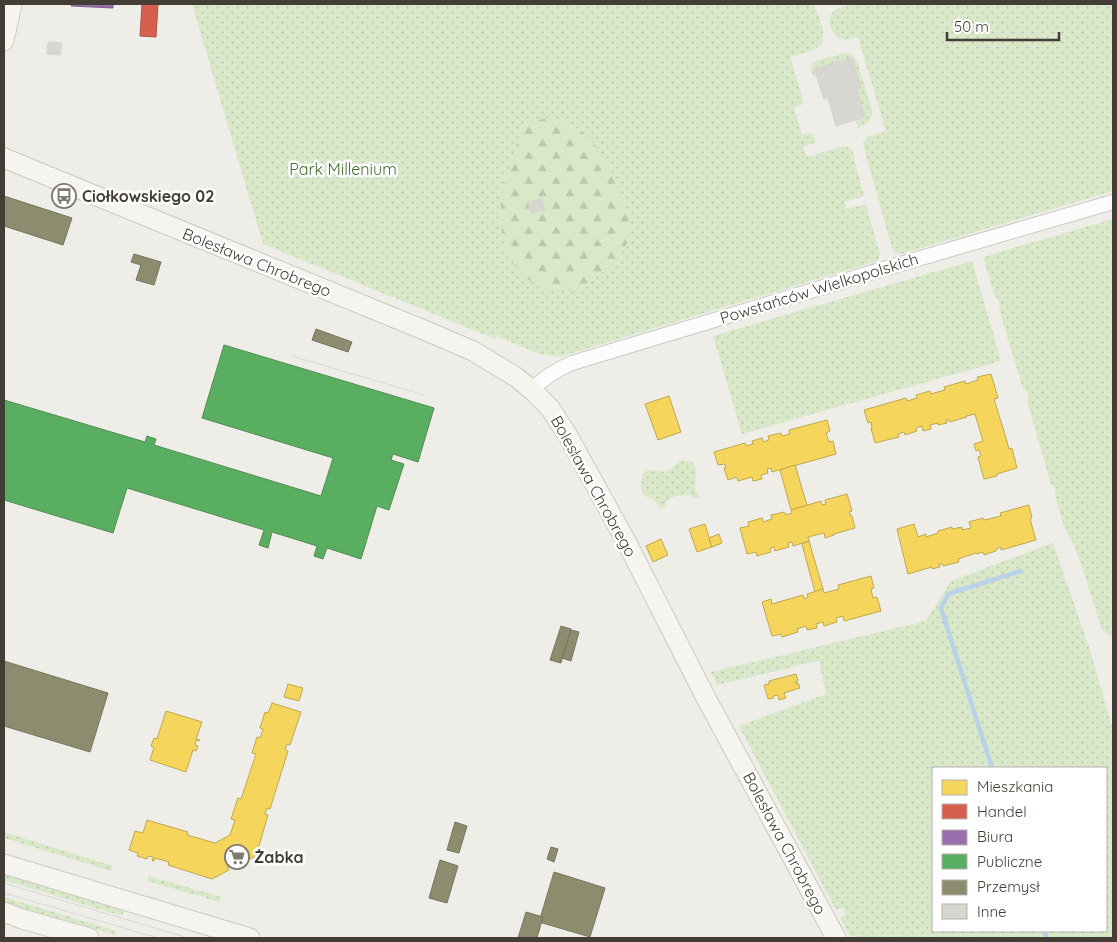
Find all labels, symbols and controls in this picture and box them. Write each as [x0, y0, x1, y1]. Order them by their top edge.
scale bar [947, 10, 1060, 42]
text: 50 m [954, 17, 989, 36]
park label: Park Millenium [289, 159, 397, 179]
bus stop icon: Ciołkowskiego 02 [51, 183, 77, 209]
place label: Ciołkowskiego 02 [82, 186, 214, 206]
street label: Bolesława Chrobrego [180, 223, 334, 301]
street label: Powstańców Wielkopolskich [717, 248, 921, 328]
street label: Bolesława Chrobrego [547, 412, 641, 560]
legend [932, 767, 1107, 932]
street label: Bolesława Chrobrego [739, 768, 831, 918]
text: Mieszkania [977, 777, 1053, 796]
text: Handel [977, 802, 1027, 821]
text: Biura [977, 827, 1013, 846]
supermarket icon: Żabka [224, 844, 250, 870]
place label: Żabka [254, 847, 304, 867]
text: Publiczne [977, 852, 1042, 871]
text: Przemysł [977, 877, 1040, 896]
text: Inne [977, 902, 1007, 921]

